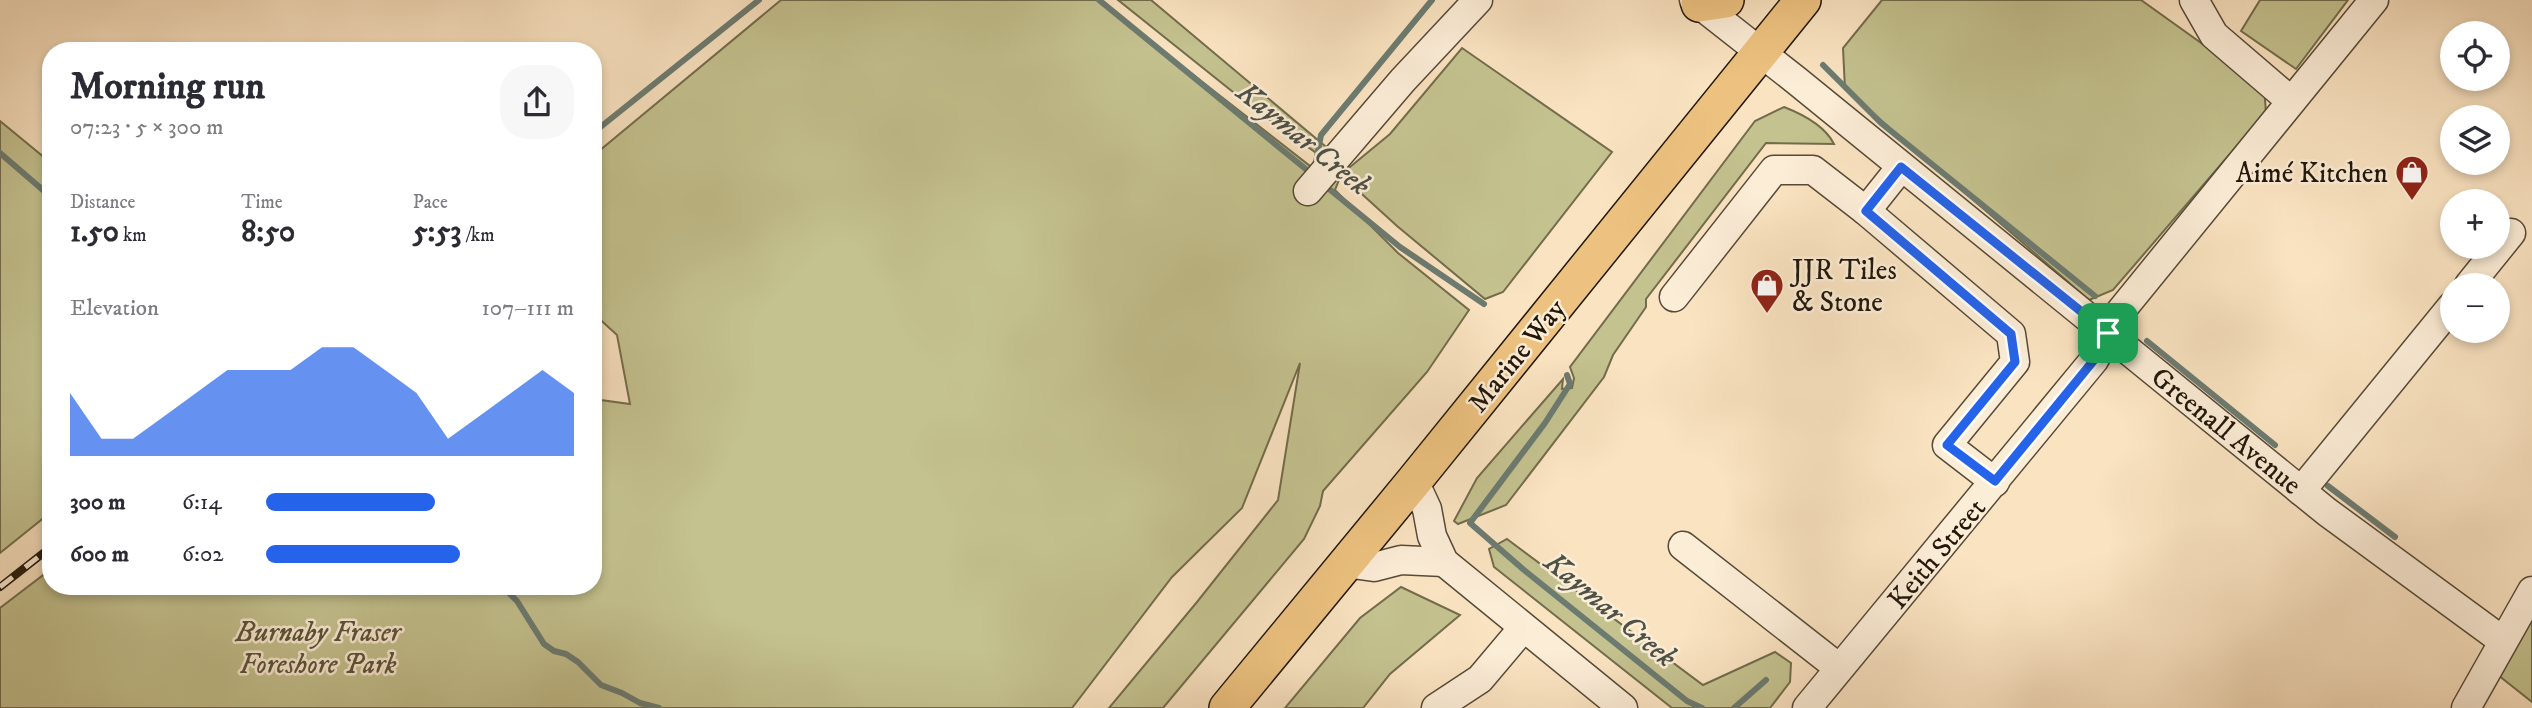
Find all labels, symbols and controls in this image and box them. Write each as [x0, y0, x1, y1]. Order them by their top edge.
map controls [2440, 21, 2510, 343]
button: locate [2440, 21, 2510, 91]
text: Morning run [70, 63, 265, 111]
button: share [500, 65, 574, 139]
water label: Kaymar Creek [1228, 73, 1378, 205]
button: layers [2440, 105, 2510, 175]
text: 07:23 · 5 × 300 m [70, 113, 224, 142]
shop icon: Aimé Kitchen [2393, 153, 2431, 202]
place label: Aimé Kitchen [2236, 156, 2388, 191]
button: + [2440, 189, 2510, 259]
text: Distance [70, 191, 135, 214]
text: Time [241, 191, 283, 214]
text: Pace [413, 191, 448, 214]
text: 1.50 [70, 214, 119, 251]
text: 8:50 [241, 214, 295, 251]
text: 5:53 [413, 214, 462, 251]
text: km [119, 224, 147, 247]
text: /km [462, 224, 494, 247]
place label: JJR Tiles & Stone [1789, 253, 1897, 320]
shop icon: JJR Tiles & Stone [1748, 266, 1786, 315]
button: − [2440, 273, 2510, 343]
street label: Marine Way [1461, 291, 1574, 420]
text: Elevation [70, 294, 159, 323]
text: 107–111 m [481, 294, 574, 323]
pin [2078, 303, 2138, 363]
icon: arrive [2089, 314, 2127, 352]
street label: Greenall Avenue [2144, 360, 2308, 502]
text: 300 m [70, 488, 126, 517]
text: 6:14 [182, 488, 222, 517]
street label: Keith Street [1881, 491, 1994, 617]
text: 600 m [70, 540, 129, 569]
text: 6:02 [182, 540, 224, 569]
water label: Kaymar Creek [1536, 543, 1684, 677]
park label: Burnaby Fraser Foreshore Park [234, 615, 403, 682]

